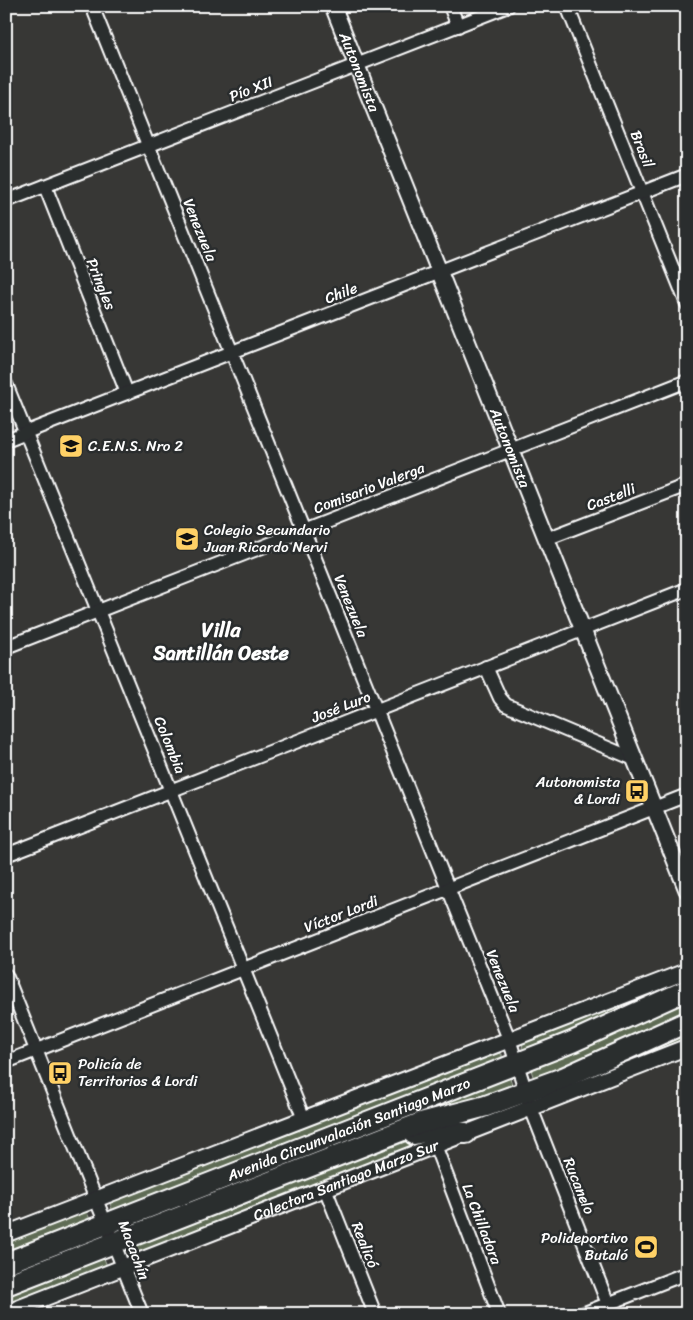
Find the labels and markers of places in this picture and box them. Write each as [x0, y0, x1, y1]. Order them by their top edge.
school or university icon: C.E.N.S. Nro 2 [58, 433, 84, 459]
place label: C.E.N.S. Nro 2 [88, 433, 183, 459]
place label: Colegio Secundario Juan Ricardo Nervi [203, 517, 331, 560]
school or university icon: Colegio Secundario Juan Ricardo Nervi [174, 526, 200, 552]
place label: Autonomista & Lordi [535, 769, 621, 812]
bus stop icon: Autonomista & Lordi [624, 778, 650, 804]
place label: Policía de Territorios & Lordi [78, 1051, 198, 1094]
bus stop icon: Policía de Territorios & Lordi [47, 1060, 73, 1086]
place label: Polideportivo Butaló [541, 1225, 629, 1268]
sports icon: Polideportivo Butaló [633, 1234, 659, 1260]

